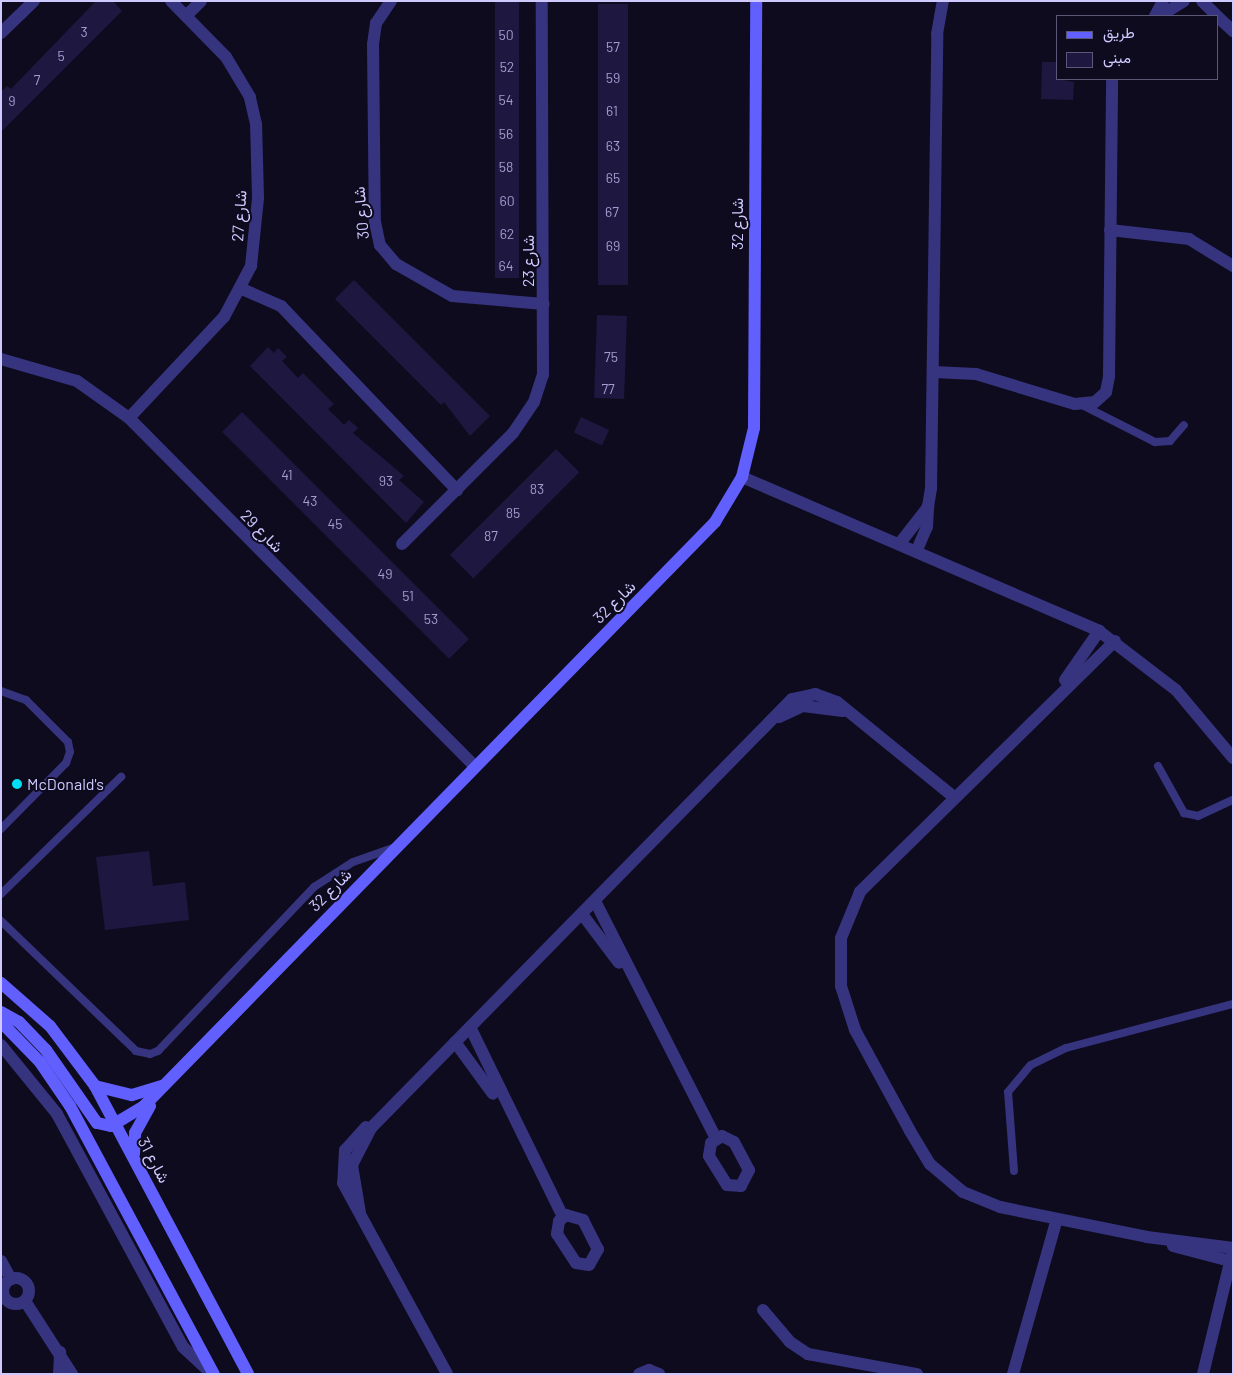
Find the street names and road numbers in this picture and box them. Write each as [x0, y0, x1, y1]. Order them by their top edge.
street label: شارع 30 [349, 186, 373, 240]
street label: شارع 27 [228, 190, 250, 242]
street label: شارع 32 [727, 198, 747, 250]
street label: شارع 23 [518, 235, 538, 287]
street label: شارع 29 [237, 506, 287, 556]
street label: شارع 32 [589, 577, 639, 627]
street label: شارع 32 [305, 865, 355, 915]
street label: شارع 31 [134, 1134, 174, 1186]

